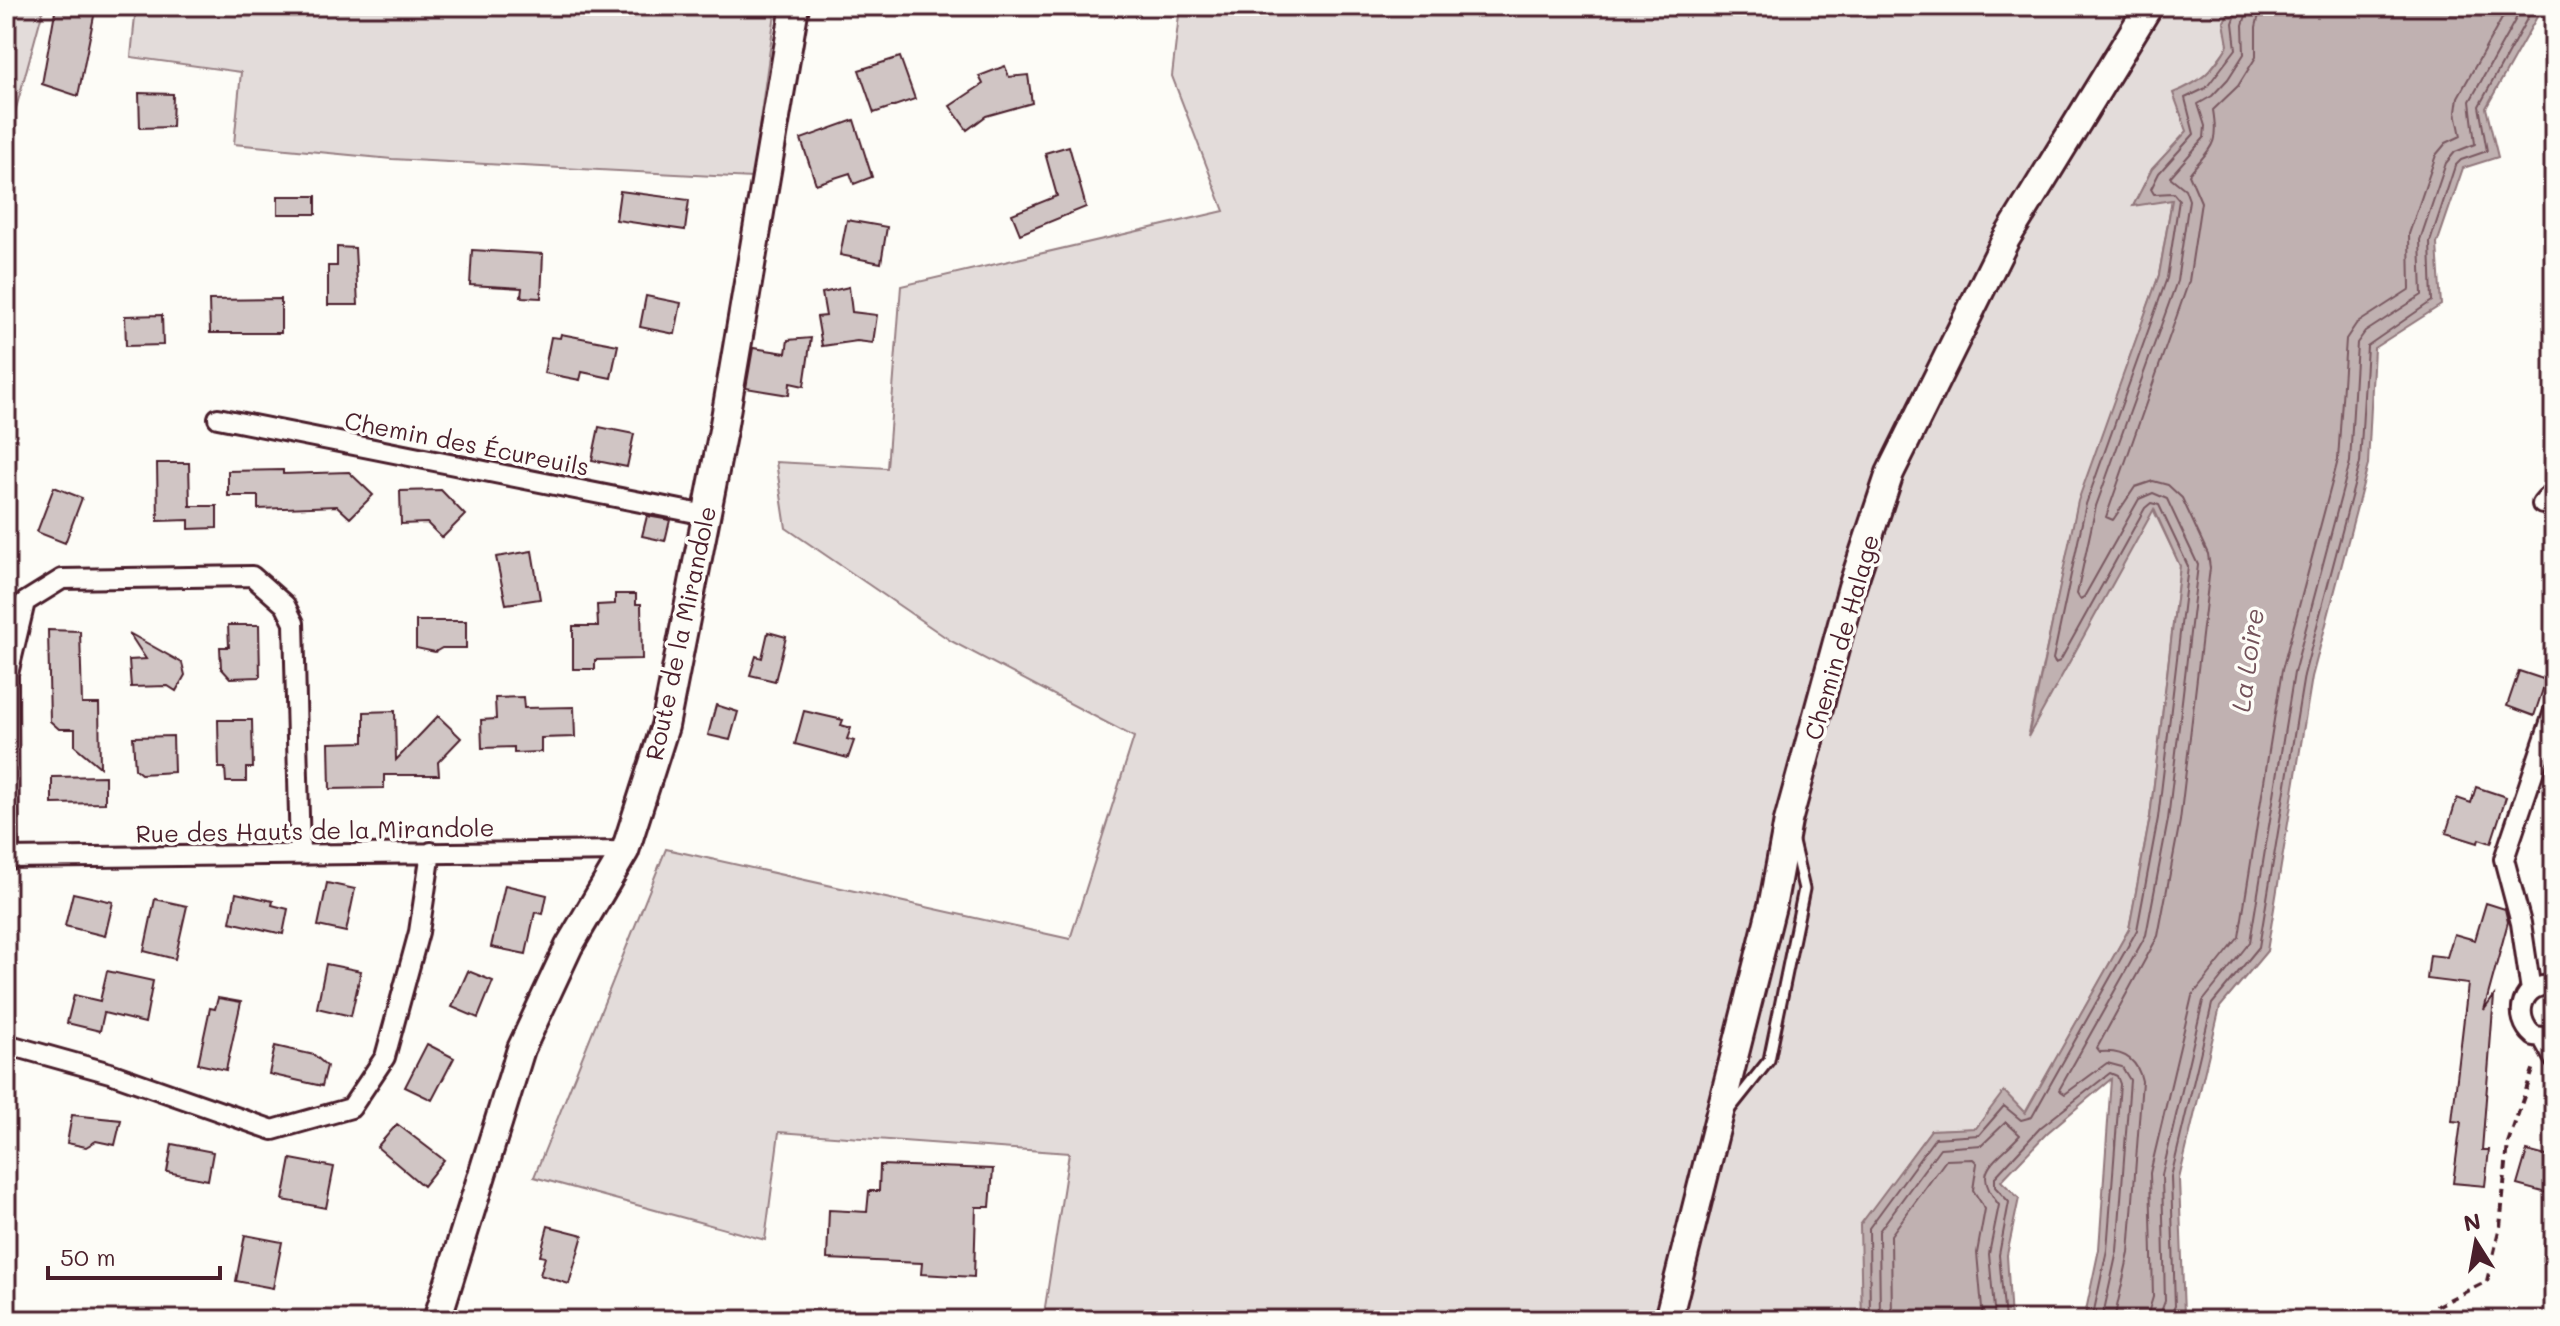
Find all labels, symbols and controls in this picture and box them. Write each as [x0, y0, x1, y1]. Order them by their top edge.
street label: Chemin des Écureuils [342, 404, 592, 482]
street label: Route de la Mirandole [638, 503, 722, 763]
street label: Chemin de Halage [1797, 531, 1885, 743]
water label: La Loire [2223, 606, 2271, 714]
street label: Rue des Hauts de la Mirandole [135, 811, 495, 849]
north arrow [2436, 1202, 2516, 1282]
text: N [2461, 1206, 2483, 1238]
scale bar [48, 1230, 220, 1280]
text: 50 m [60, 1241, 116, 1272]

